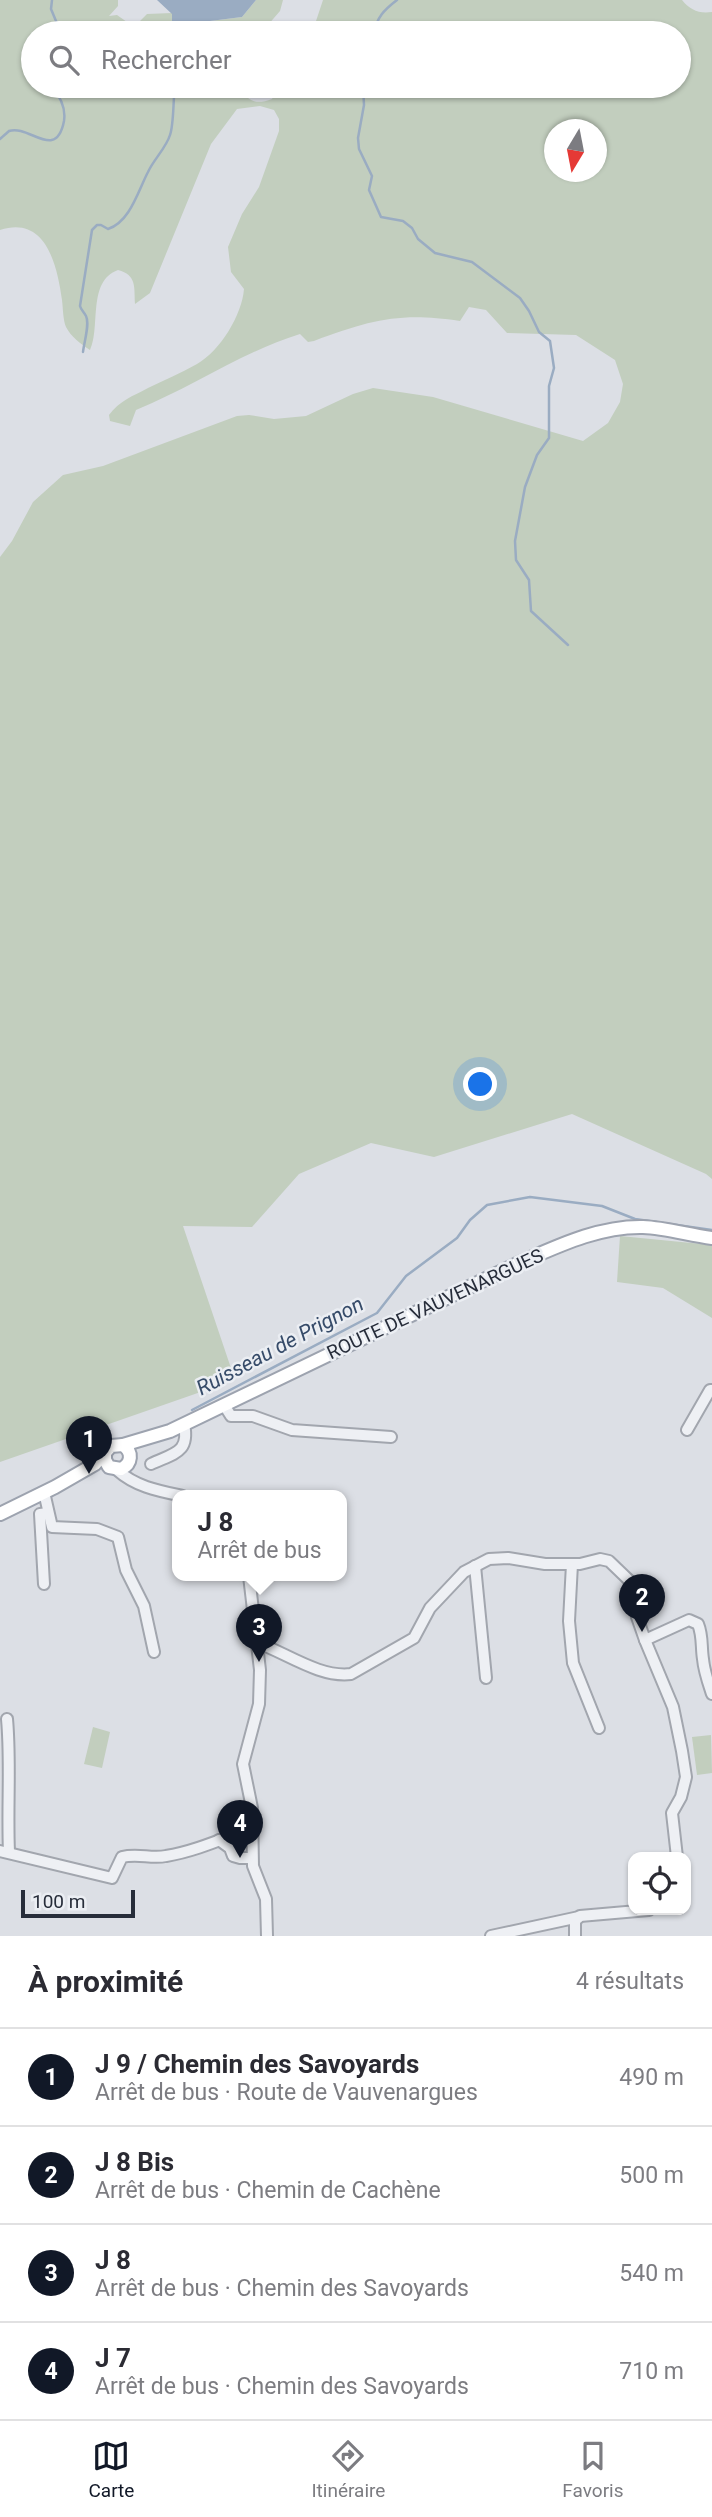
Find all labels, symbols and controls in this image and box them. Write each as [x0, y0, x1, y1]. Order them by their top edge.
search box [21, 21, 691, 98]
icon: search [45, 41, 83, 79]
text: Rechercher [101, 45, 232, 75]
north arrow [544, 119, 607, 182]
your location [463, 1067, 497, 1101]
street label: ROUTE DE VAUVENARGUES [323, 1244, 547, 1364]
water label: Ruisseau de Prignon [192, 1292, 368, 1400]
pin: 1 [66, 1416, 112, 1474]
popup [172, 1490, 347, 1581]
text: J 8 [197, 1507, 233, 1537]
text: Arrêt de bus [197, 1537, 322, 1564]
pin: 2 [619, 1574, 665, 1632]
pin: 3 [236, 1604, 282, 1662]
pin: 4 [217, 1800, 263, 1858]
map controls [628, 1852, 691, 1915]
button: locate [628, 1852, 691, 1915]
scale bar [21, 1887, 135, 1919]
text: 100 m [32, 1890, 85, 1913]
text: À proximité [28, 1964, 183, 1999]
text: 4 résultats [576, 1968, 684, 1995]
text: J 9 / Chemin des Savoyards [95, 2049, 419, 2079]
text: 1 [44, 2064, 58, 2091]
text: 490 m [619, 2064, 684, 2091]
text: Arrêt de bus · Route de Vauvenargues [95, 2079, 478, 2106]
text: J 8 Bis [95, 2147, 174, 2177]
text: 2 [44, 2162, 58, 2189]
text: 500 m [619, 2162, 684, 2189]
text: Arrêt de bus · Chemin de Cachène [95, 2177, 441, 2204]
text: J 8 [95, 2245, 131, 2275]
text: 3 [44, 2260, 58, 2287]
text: 540 m [619, 2260, 684, 2287]
text: Arrêt de bus · Chemin des Savoyards [95, 2275, 469, 2302]
text: J 7 [95, 2343, 131, 2373]
text: 4 [44, 2358, 58, 2385]
text: 710 m [619, 2358, 684, 2385]
text: Arrêt de bus · Chemin des Savoyards [95, 2373, 469, 2400]
tab: Carte [89, 2437, 134, 2502]
tab: Itinéraire [311, 2437, 385, 2502]
tab: Favoris [562, 2437, 624, 2502]

